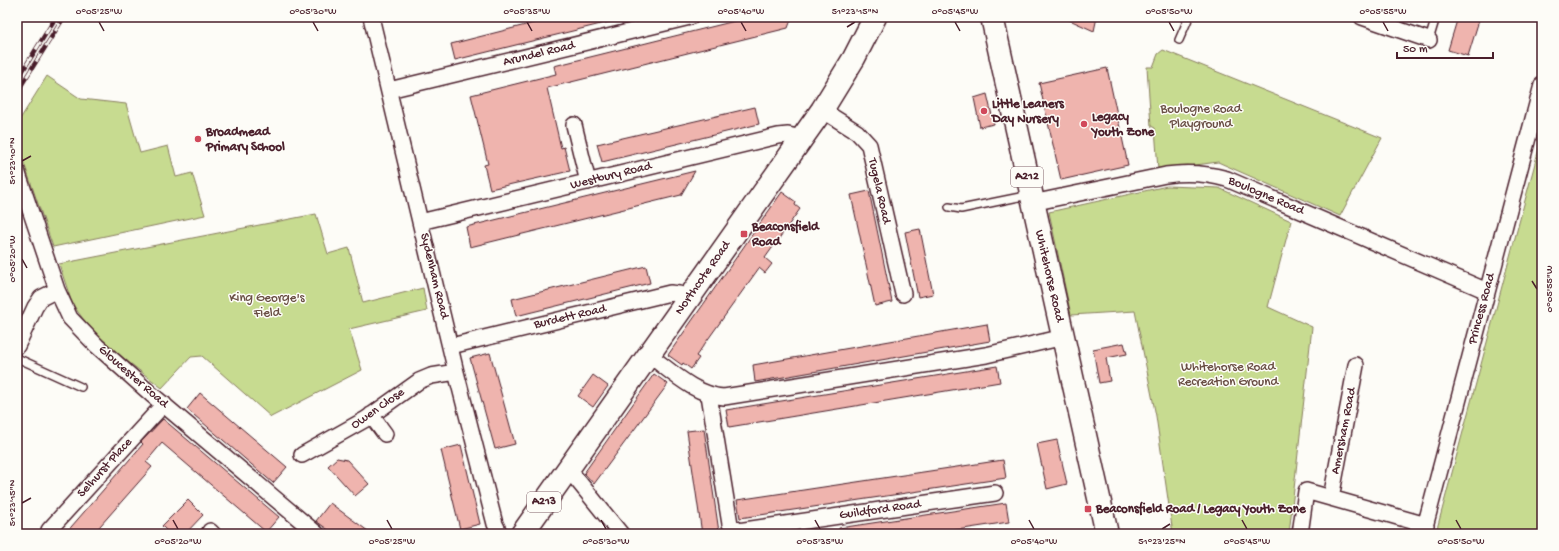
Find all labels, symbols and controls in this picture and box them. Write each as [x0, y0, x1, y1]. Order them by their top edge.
text: 0°05'25"W [76, 6, 123, 18]
text: 0°05'30"W [289, 6, 337, 18]
text: 0°05'35"W [504, 6, 551, 18]
text: 0°05'40"W [718, 6, 765, 18]
text: 51°23'15"N [832, 6, 879, 18]
text: 0°05'45"W [932, 6, 979, 18]
text: 0°05'50"W [1145, 6, 1193, 18]
text: 0°05'55"W [1360, 6, 1407, 18]
scale bar [1397, 34, 1493, 60]
street label: Arundel Road [502, 38, 578, 70]
text: 50 m [1403, 43, 1428, 57]
place label: Little Leaners Day Nursery [991, 97, 1065, 127]
park label: Boulogne Road Playground [1160, 102, 1243, 132]
marker: Little Leaners Day Nursery [979, 106, 989, 116]
place label: Legacy Youth Zone [1090, 110, 1156, 140]
marker: Legacy Youth Zone [1079, 119, 1089, 129]
place label: Broadmead Primary School [205, 125, 285, 155]
marker: Broadmead Primary School [193, 134, 203, 144]
text: 51°23'10"N [7, 137, 19, 184]
street label: Tugela Road [864, 156, 894, 227]
street label: Westbury Road [569, 158, 655, 193]
road number: A212 [1011, 167, 1043, 187]
street label: Boulogne Road [1225, 173, 1307, 219]
place label: Beaconsfield Road [751, 219, 820, 250]
street label: Whitehorse Road [1031, 228, 1067, 325]
marker: Beaconsfield Road [739, 229, 749, 239]
street label: Sydenham Road [416, 232, 452, 322]
text: 0°05'20"W [7, 235, 19, 282]
street label: Northcote Road [672, 237, 735, 318]
text: 0°05'55"W [1544, 265, 1556, 312]
street label: Princess Road [1465, 271, 1499, 347]
park label: King George's Field [229, 291, 306, 321]
street label: Burdett Road [531, 301, 609, 333]
street label: Gloucester Road [95, 342, 172, 412]
park label: Whitehorse Road Recreation Ground [1178, 360, 1279, 390]
street label: Owen Close [348, 385, 408, 433]
street label: Amersham Road [1328, 385, 1360, 476]
street label: Selhurst Place [74, 435, 136, 501]
text: 51°23'15"N [7, 479, 19, 526]
road number: A213 [527, 492, 561, 512]
street label: Guildford Road [838, 497, 923, 523]
place label: Beaconsfield Road / Legacy Youth Zone [1095, 501, 1307, 517]
marker: Beaconsfield Road / Legacy Youth Zone [1083, 504, 1093, 514]
text: 0°05'20"W [155, 536, 202, 548]
text: 0°05'25"W [369, 536, 416, 548]
text: 0°05'30"W [582, 536, 630, 548]
text: 0°05'35"W [797, 536, 844, 548]
text: 0°05'40"W [1011, 536, 1058, 548]
text: 51°23'25"N [1138, 536, 1186, 548]
text: 0°05'45"W [1224, 536, 1271, 548]
text: 0°05'50"W [1437, 536, 1485, 548]

